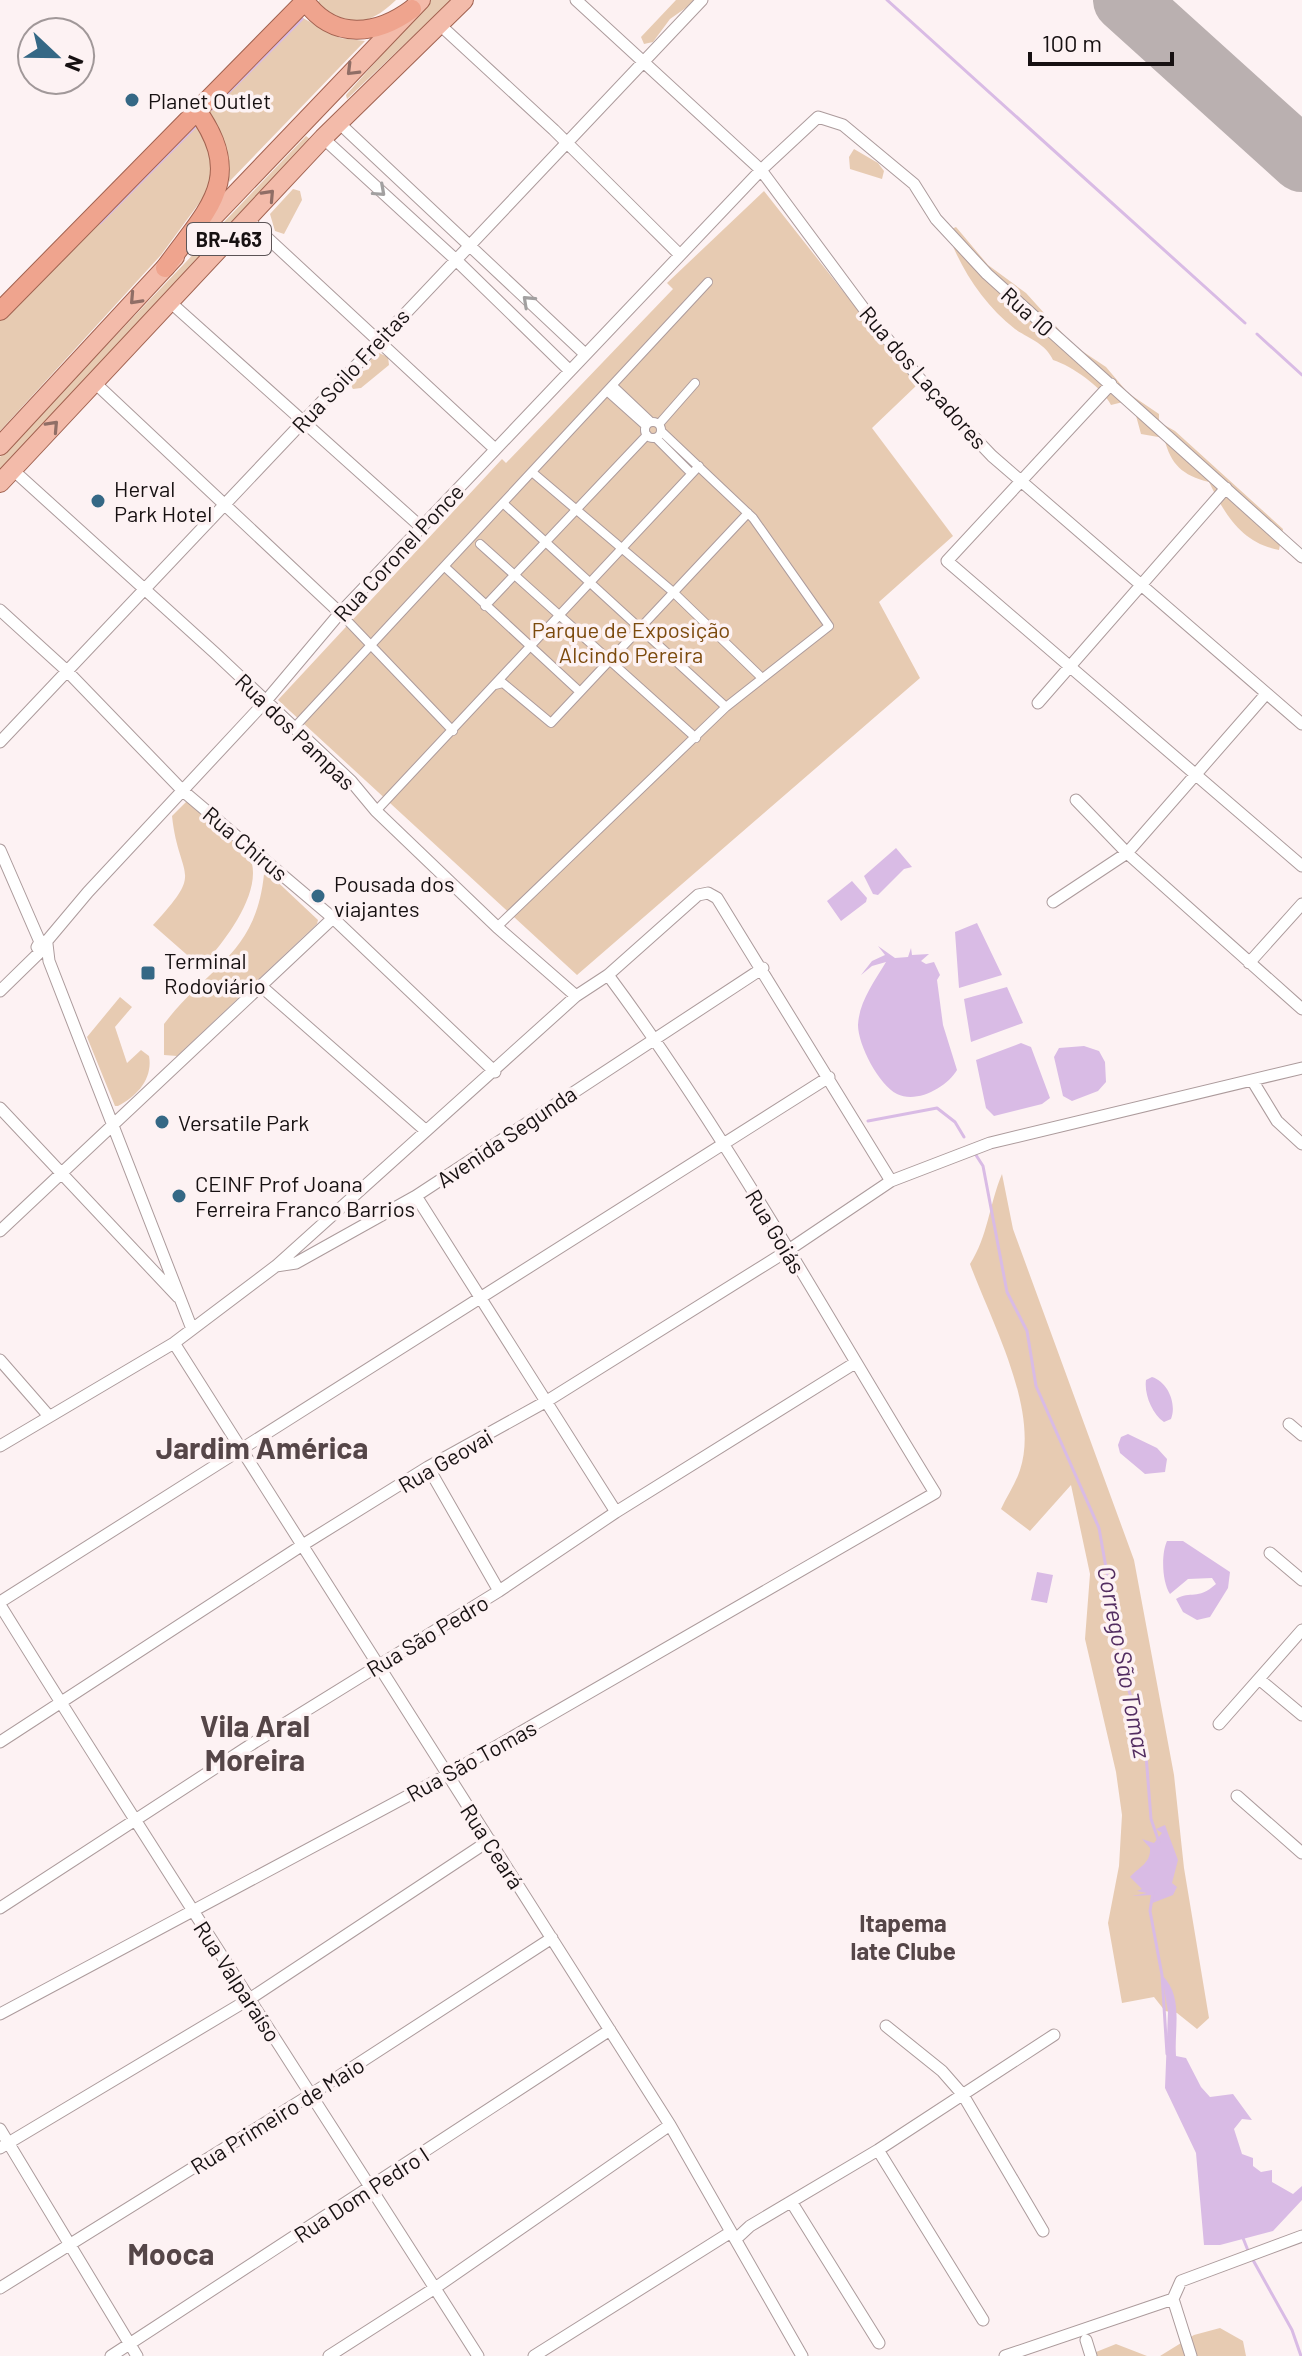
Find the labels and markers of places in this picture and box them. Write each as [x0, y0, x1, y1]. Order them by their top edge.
place label: Planet Outlet [148, 87, 271, 113]
marker: Planet Outlet [123, 91, 141, 109]
place label: Herval Park Hotel [114, 475, 212, 526]
marker: Herval Park Hotel [89, 492, 107, 510]
place label: Pousada dos viajantes [334, 870, 454, 921]
marker: Pousada dos viajantes [309, 887, 327, 905]
place label: Terminal Rodoviário [164, 947, 266, 998]
marker: Terminal Rodoviário [139, 964, 157, 982]
place label: Versatile Park [178, 1109, 309, 1135]
marker: Versatile Park [153, 1113, 171, 1131]
place label: CEINF Prof Joana Ferreira Franco Barrios [195, 1170, 415, 1221]
marker: CEINF Prof Joana Ferreira Franco Barrios [170, 1187, 188, 1205]

